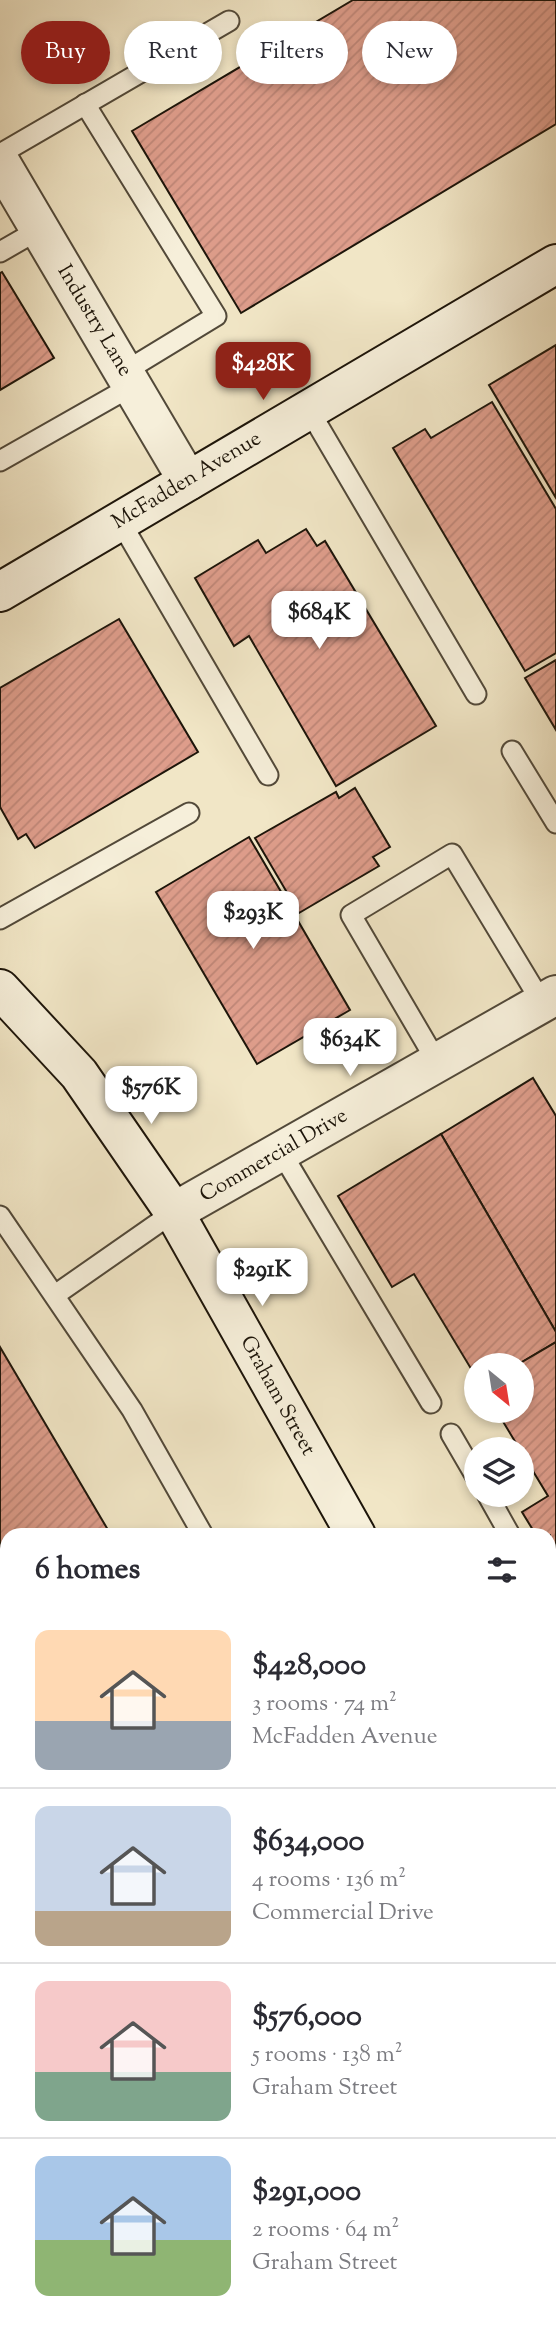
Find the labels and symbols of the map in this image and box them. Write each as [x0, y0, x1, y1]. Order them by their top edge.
street label: Industry Lane [49, 260, 139, 382]
pin: $428K [214, 342, 312, 402]
street label: McFadden Avenue [107, 425, 267, 537]
pin: $684K [270, 592, 368, 651]
pin: $293K [204, 892, 302, 951]
pin: $634K [301, 1018, 399, 1078]
pin: $576K [102, 1066, 200, 1126]
street label: Commercial Drive [195, 1102, 353, 1210]
pin: $291K [213, 1248, 311, 1308]
street label: Graham Street [232, 1331, 322, 1461]
north arrow [464, 1353, 534, 1423]

